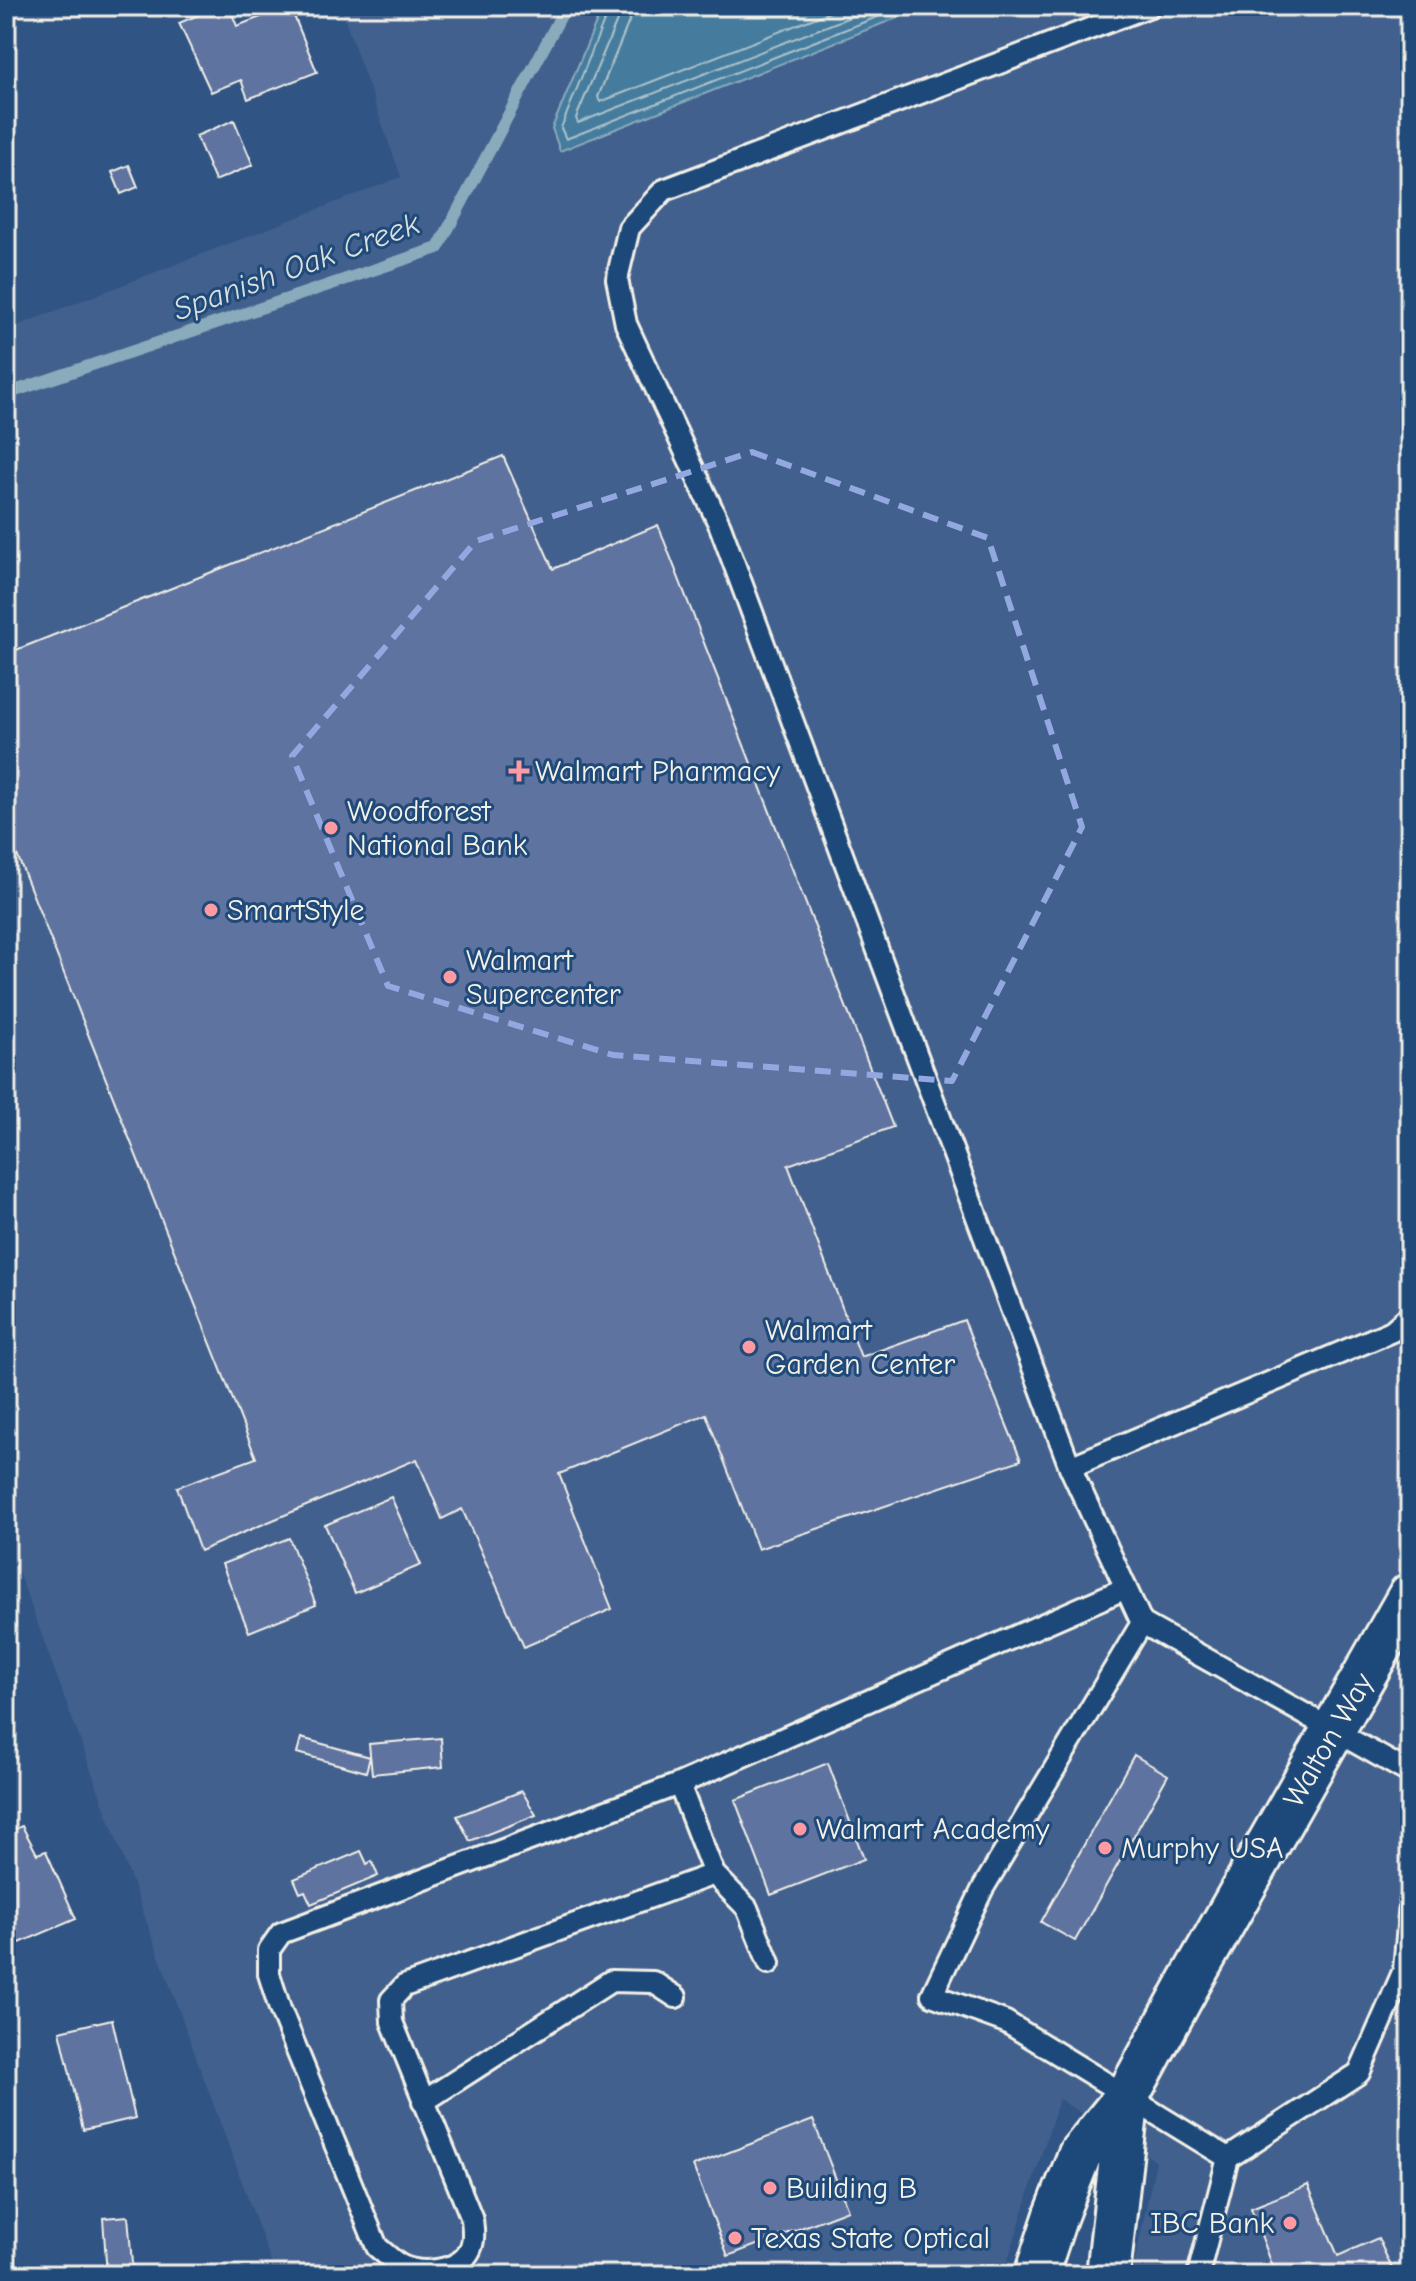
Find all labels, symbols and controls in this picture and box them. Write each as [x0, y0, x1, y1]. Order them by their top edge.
water label: Spanish Oak Creek [168, 205, 425, 328]
place label: Walmart Pharmacy [535, 754, 781, 789]
marker: Walmart Pharmacy [510, 762, 528, 780]
place label: Woodforest National Bank [347, 794, 528, 863]
marker: Woodforest National Bank [322, 819, 340, 837]
place label: SmartStyle [227, 893, 365, 928]
marker: SmartStyle [202, 901, 220, 919]
place label: Walmart Supercenter [466, 943, 621, 1012]
marker: Walmart Supercenter [441, 968, 459, 986]
place label: Walmart Garden Center [765, 1313, 955, 1382]
marker: Walmart Garden Center [740, 1338, 758, 1356]
street label: Walton Way [1276, 1666, 1381, 1814]
place label: Walmart Academy [816, 1812, 1050, 1847]
marker: Walmart Academy [791, 1820, 809, 1838]
place label: Murphy USA [1121, 1831, 1284, 1866]
marker: Murphy USA [1096, 1839, 1114, 1857]
place label: Building B [786, 2171, 917, 2206]
marker: Building B [761, 2179, 779, 2197]
place label: IBC Bank [1150, 2206, 1274, 2241]
marker: IBC Bank [1281, 2214, 1299, 2232]
place label: Texas State Optical [751, 2221, 990, 2256]
marker: Texas State Optical [726, 2229, 744, 2247]

